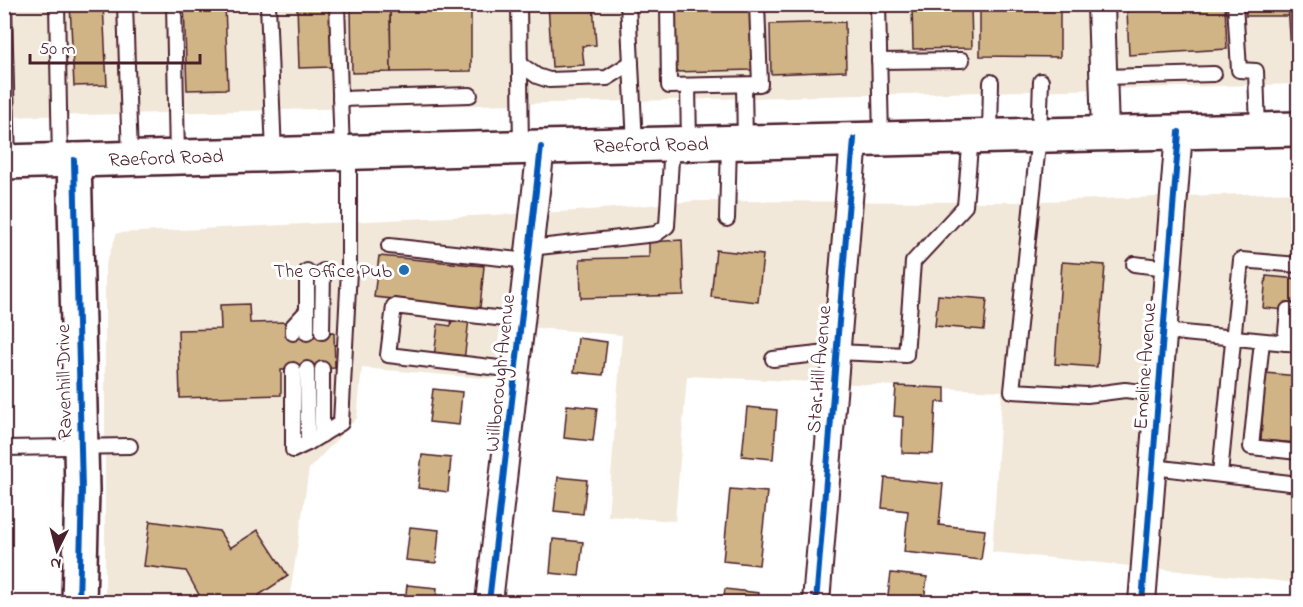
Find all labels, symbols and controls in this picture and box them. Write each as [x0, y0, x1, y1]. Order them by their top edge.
scale bar [30, 27, 200, 65]
text: 50 m [39, 37, 76, 63]
street label: Raeford Road [593, 131, 709, 162]
street label: Raeford Road [108, 143, 224, 176]
place label: The Office Pub [273, 258, 392, 287]
marker: The Office Pub [397, 263, 411, 277]
street label: Willborough Avenue [479, 293, 525, 454]
street label: Emeline Avenue [1128, 302, 1165, 431]
street label: Star Hill Avenue [800, 304, 841, 434]
street label: Ravenhill Drive [50, 324, 81, 440]
north arrow [27, 520, 87, 580]
text: N [49, 550, 62, 575]

